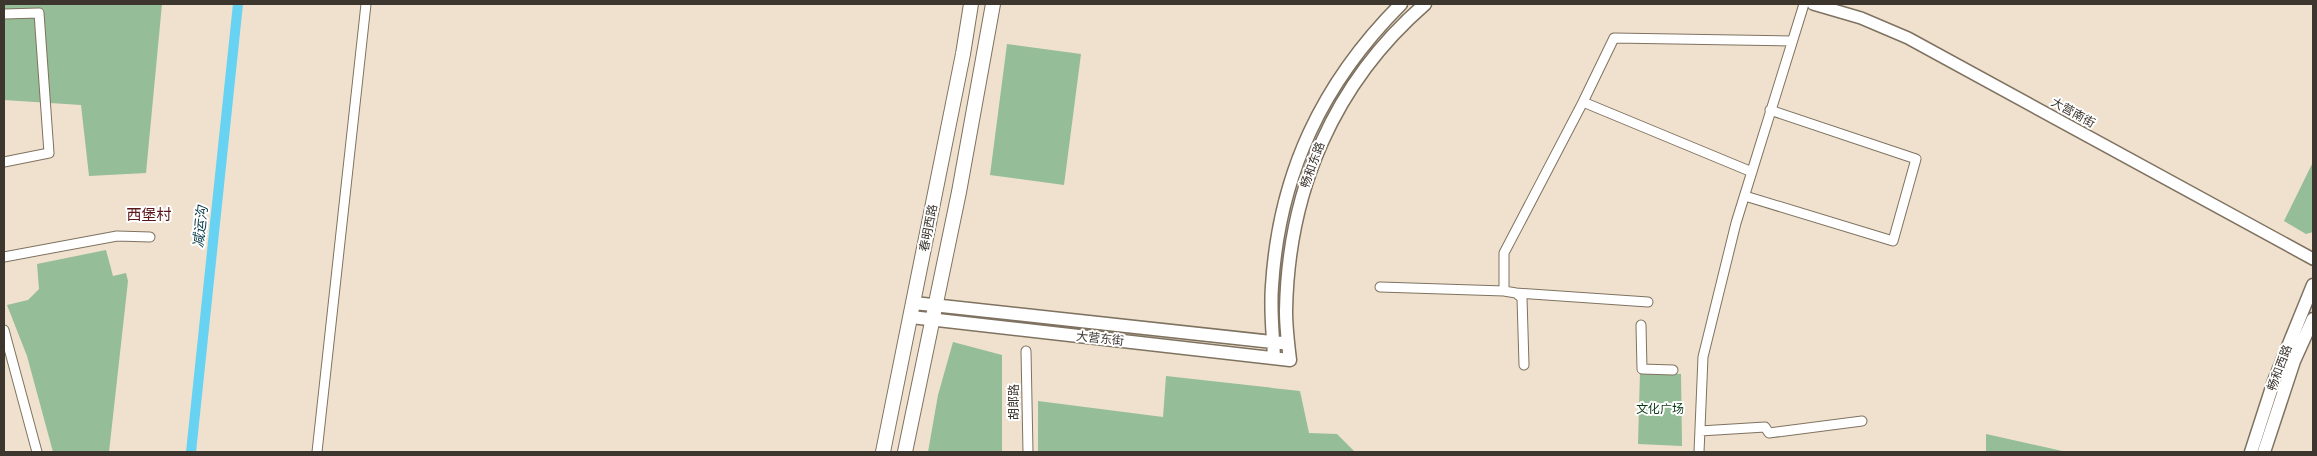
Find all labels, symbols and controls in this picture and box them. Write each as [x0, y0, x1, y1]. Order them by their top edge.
street label: 大营南街 [2048, 94, 2098, 132]
street label: 畅和东路 [1297, 140, 1329, 190]
water label: 减运沟 [189, 203, 213, 249]
street label: 春明西路 [916, 203, 942, 253]
district label: 西堡村 [126, 205, 172, 226]
street label: 大营东街 [1075, 328, 1125, 350]
street label: 畅和西路 [2263, 343, 2297, 393]
street label: 胡郎路 [1006, 384, 1023, 420]
park label: 文化广场 [1636, 401, 1684, 418]

